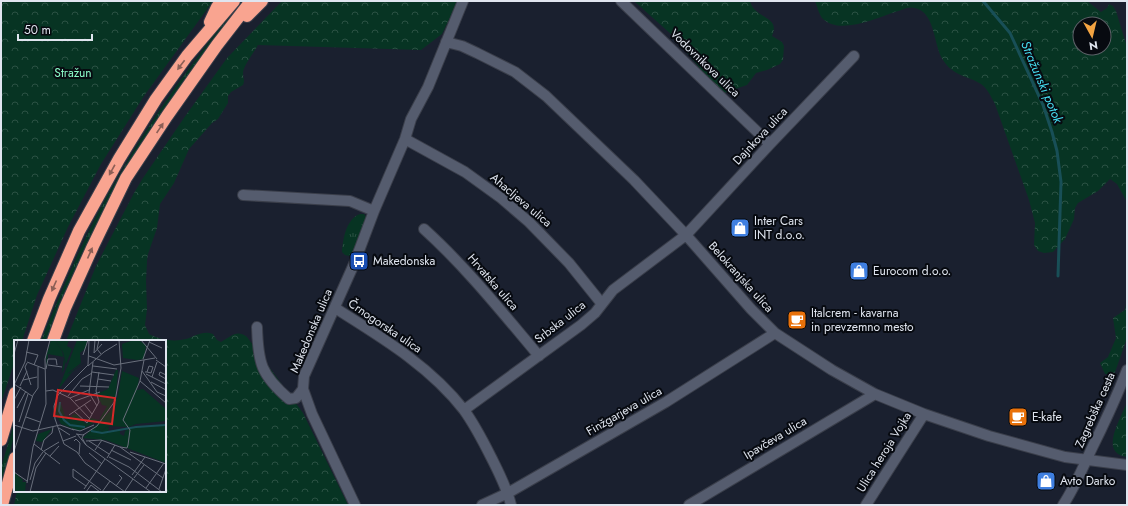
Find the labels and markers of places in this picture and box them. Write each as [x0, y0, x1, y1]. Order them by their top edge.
place label: Inter Cars INT d.o.o. [754, 212, 805, 244]
shop icon: Inter Cars INT d.o.o. [729, 217, 751, 239]
bus stop icon: Makedonska [348, 250, 370, 272]
place label: Makedonska [373, 252, 436, 270]
shop icon: Eurocom d.o.o. [848, 260, 870, 282]
place label: Eurocom d.o.o. [873, 262, 951, 280]
place label: Italcrem - kavarna in prevzemno mesto [811, 304, 914, 336]
cafe icon: Italcrem - kavarna in prevzemno mesto [786, 309, 808, 331]
cafe icon: E-kafe [1007, 406, 1029, 428]
place label: E-kafe [1032, 408, 1062, 426]
shop icon: Avto Darko [1035, 470, 1057, 492]
place label: Avto Darko [1060, 472, 1116, 490]

